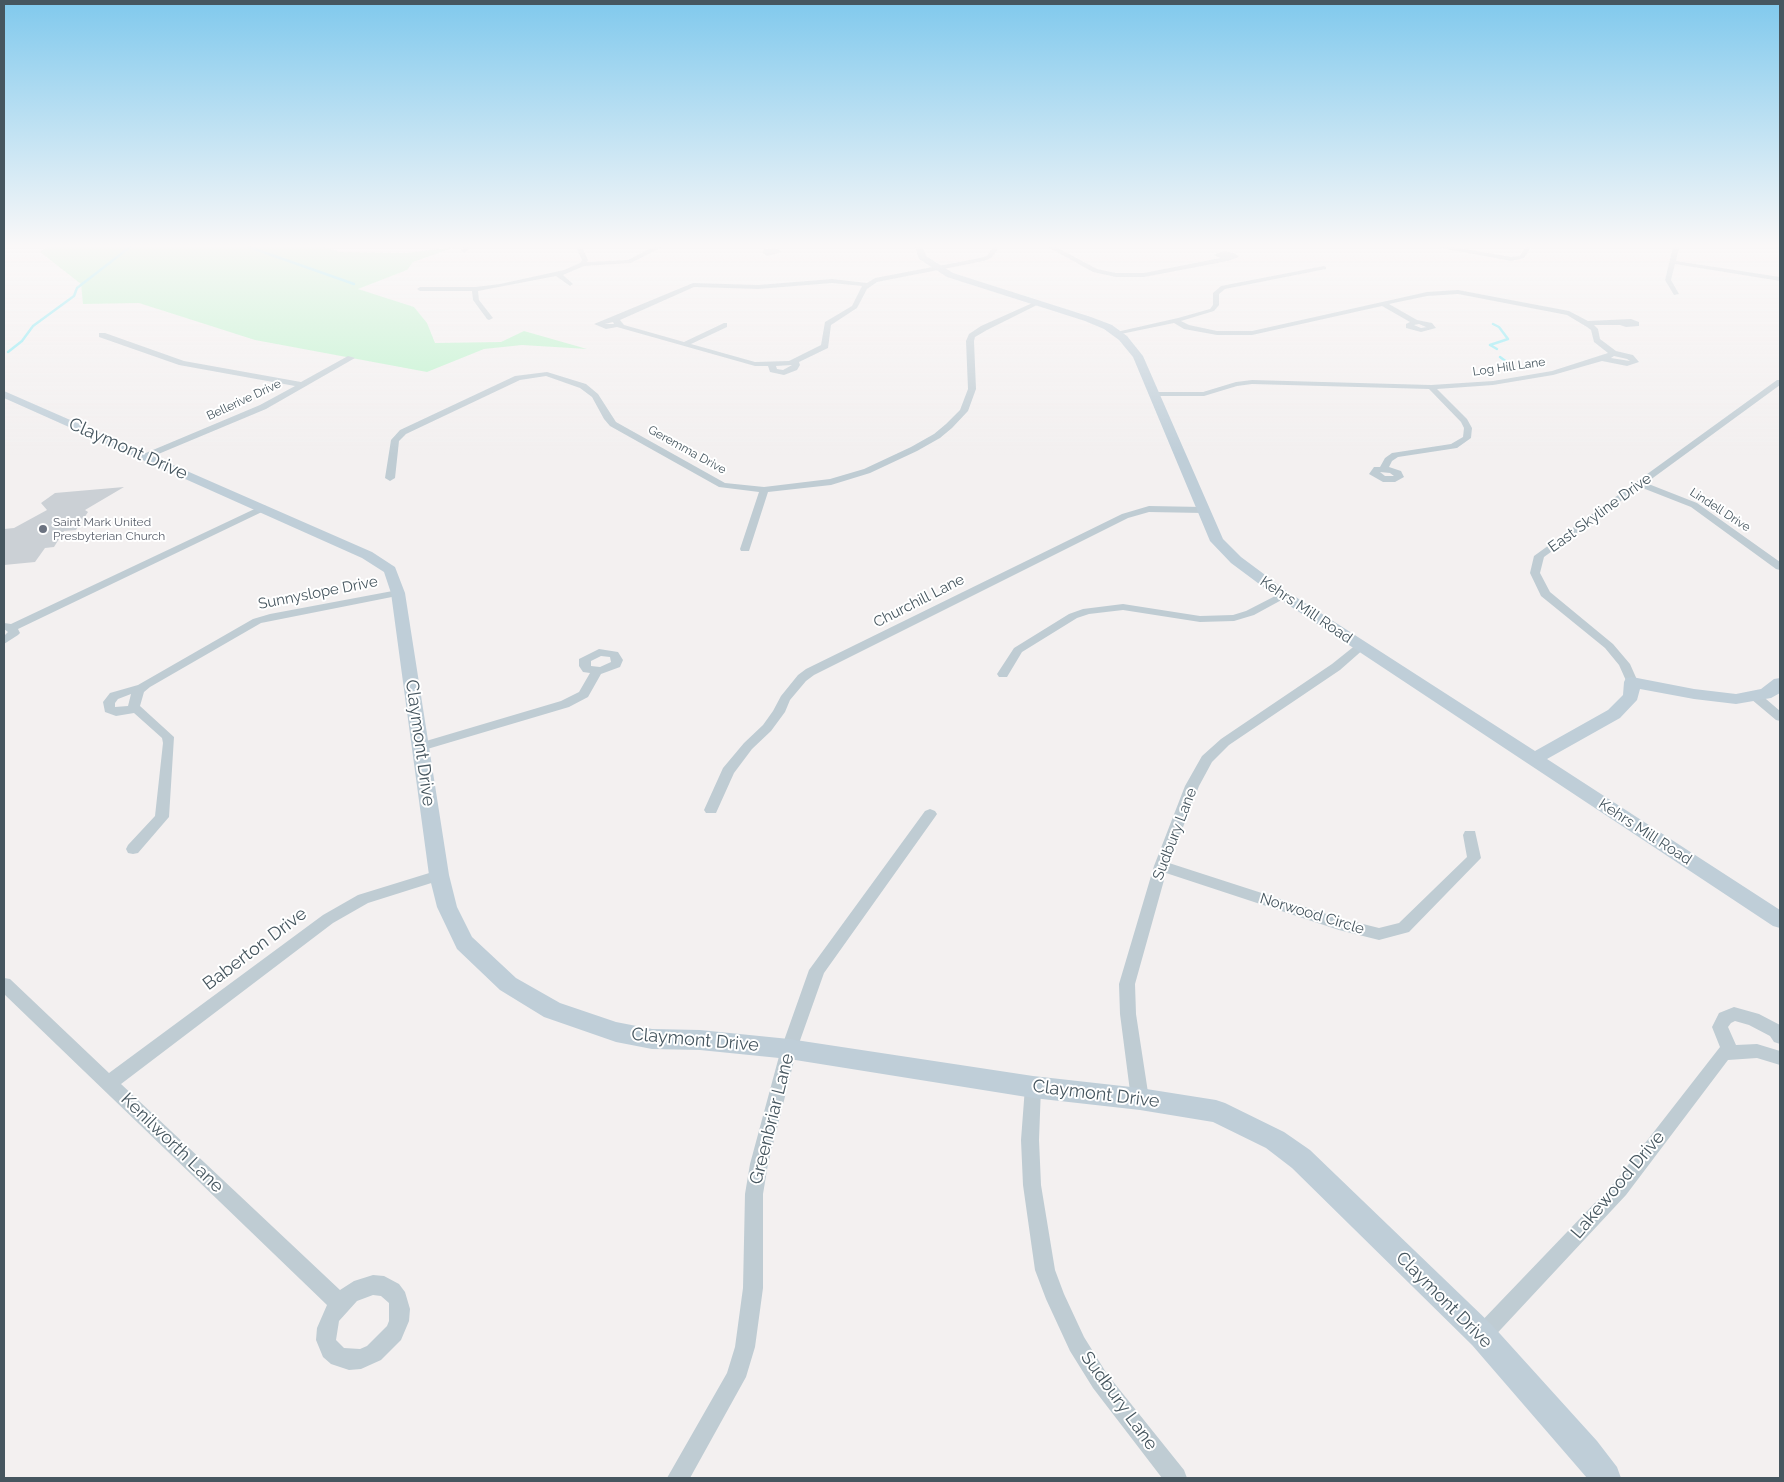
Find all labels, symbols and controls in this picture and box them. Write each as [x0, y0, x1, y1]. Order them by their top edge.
street label: Log Hill Lane [1472, 355, 1546, 379]
street label: Bellerive Drive [205, 376, 283, 424]
street label: Claymont Drive [65, 413, 191, 485]
street label: Geremma Drive [645, 423, 729, 477]
street label: East Skyline Drive [1545, 470, 1655, 556]
street label: Lindell Drive [1687, 485, 1753, 535]
place label: Saint Mark United Presbyterian Church [53, 515, 165, 543]
marker: Saint Mark United Presbyterian Church [37, 523, 49, 535]
street label: Churchill Lane [871, 570, 967, 632]
street label: Kehrs Mill Road [1256, 572, 1356, 648]
street label: Sunnyslope Drive [257, 573, 379, 613]
street label: Claymont Drive [400, 678, 440, 808]
street label: Sudbury Lane [1149, 785, 1201, 883]
street label: Kehrs Mill Road [1595, 795, 1695, 869]
street label: Norwood Circle [1258, 890, 1366, 938]
street label: Baberton Drive [199, 903, 311, 995]
street label: Claymont Drive [630, 1024, 760, 1056]
street label: Greenbriar Lane [745, 1051, 799, 1187]
street label: Claymont Drive [1031, 1075, 1161, 1113]
street label: Kenilworth Lane [116, 1089, 228, 1197]
street label: Lakewood Drive [1567, 1127, 1669, 1243]
street label: Claymont Drive [1391, 1247, 1497, 1353]
street label: Sudbury Lane [1076, 1347, 1162, 1455]

